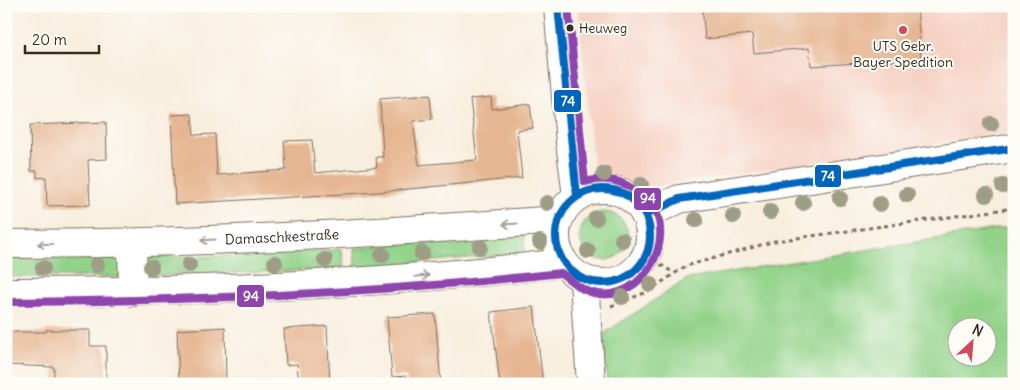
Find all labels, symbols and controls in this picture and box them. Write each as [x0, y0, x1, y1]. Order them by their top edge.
place label: Heuweg [579, 20, 627, 37]
scale bar [25, 22, 99, 54]
marker: Heuweg [565, 23, 575, 33]
marker: UTS Gebr. Bayer Spedition [897, 24, 909, 36]
text: 20 m [32, 30, 67, 49]
place label: UTS Gebr. Bayer Spedition [853, 37, 953, 71]
line badge: 74 [553, 89, 582, 113]
text: 74 [561, 92, 575, 110]
line badge: 74 [814, 164, 842, 188]
text: 74 [821, 167, 835, 185]
line badge: 94 [633, 187, 662, 211]
text: 94 [640, 189, 656, 207]
one-way arrow [502, 219, 518, 228]
street label: Damaschkestraße [224, 225, 339, 248]
one-way arrow [200, 236, 216, 245]
one-way arrow [38, 239, 54, 249]
one-way arrow [414, 271, 430, 281]
line badge: 94 [236, 284, 265, 308]
text: 94 [243, 287, 259, 305]
north arrow [948, 318, 998, 368]
text: N [969, 320, 986, 341]

